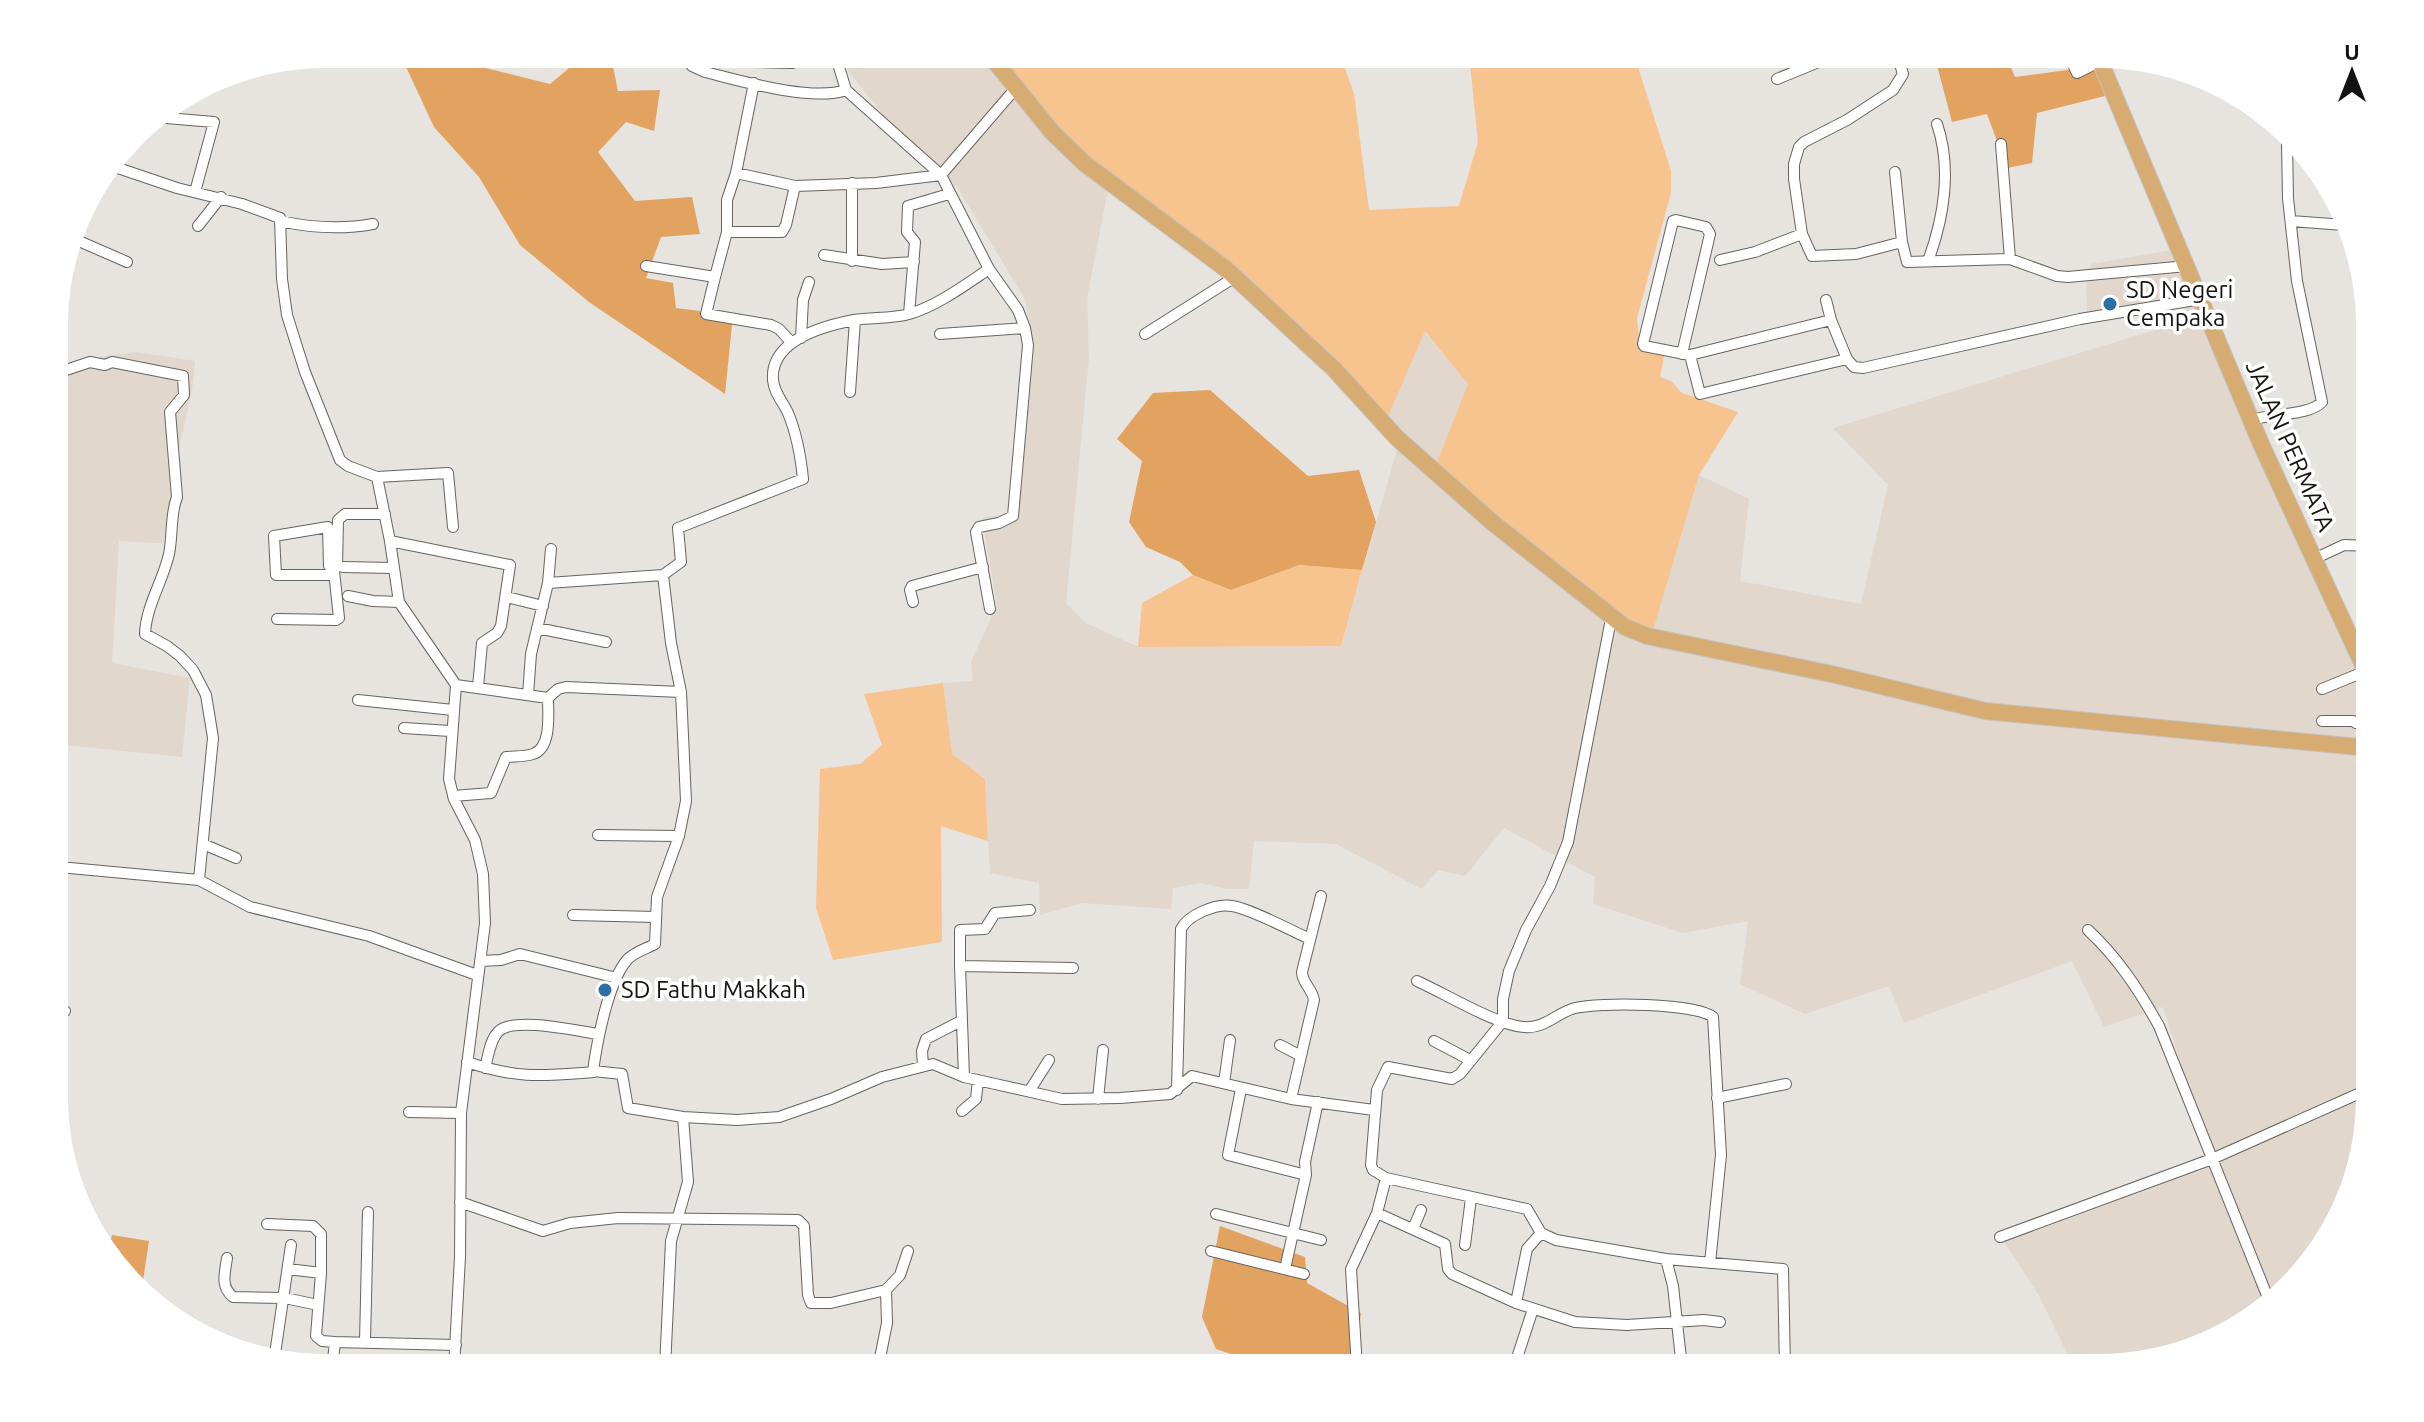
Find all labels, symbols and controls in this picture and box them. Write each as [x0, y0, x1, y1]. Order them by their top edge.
north arrow [2312, 32, 2392, 112]
text: U [2344, 39, 2360, 64]
place label: SD Negeri Cempaka [2126, 276, 2233, 331]
marker: SD Negeri Cempaka [2101, 295, 2119, 313]
street label: JALAN PERMATA [2241, 356, 2340, 536]
place label: SD Fathu Makkah [621, 976, 806, 1003]
marker: SD Fathu Makkah [596, 981, 614, 999]

